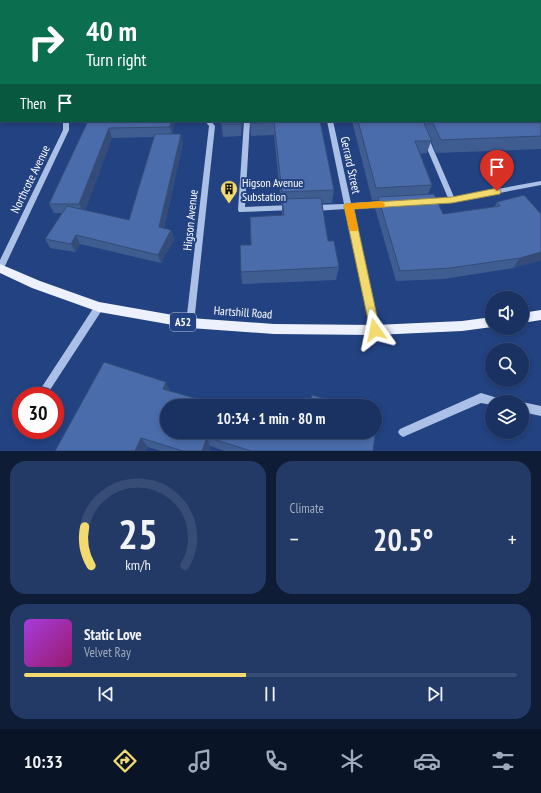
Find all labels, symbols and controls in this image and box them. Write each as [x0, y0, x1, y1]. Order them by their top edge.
text: 40 m [86, 12, 137, 49]
icon: right [20, 16, 72, 68]
text: Turn right [86, 48, 146, 71]
icon: arrive [54, 92, 76, 114]
text: Then [20, 94, 46, 113]
street label: Gerrard Street [338, 135, 365, 196]
street label: Northcote Avenue [7, 143, 53, 215]
pin [480, 150, 514, 191]
icon: arrive [486, 156, 508, 178]
place label: Higson Avenue Substation [242, 175, 303, 204]
building icon: Higson Avenue Substation [219, 179, 239, 204]
street label: Higson Avenue [179, 189, 201, 251]
map controls [485, 291, 529, 439]
button: sound [485, 291, 529, 335]
street label: Hartshill Road [213, 302, 273, 322]
position arrow [354, 309, 396, 351]
road number: A52 [170, 313, 196, 331]
button: search [485, 343, 529, 387]
speed limit sign: 30 [12, 387, 64, 439]
button: layers [485, 395, 529, 439]
text: 10:34 · 1 min · 80 m [217, 409, 325, 428]
text: Climate [290, 500, 324, 517]
text: 25 [118, 506, 158, 559]
text: 20.5° [373, 520, 433, 559]
text: − [290, 525, 299, 553]
text: + [508, 525, 517, 553]
text: km/h [125, 554, 150, 573]
text: Static Love [84, 625, 142, 644]
text: Velvet Ray [84, 644, 131, 661]
icon: previous [95, 683, 117, 705]
icon: pause [259, 683, 281, 705]
icon: next [424, 683, 446, 705]
icon: directions [111, 747, 139, 775]
icon: music [186, 747, 214, 775]
icon: phone [262, 747, 290, 775]
icon: climate [338, 747, 366, 775]
icon: car [413, 747, 441, 775]
icon: filters [489, 747, 517, 775]
text: 10:33 [24, 750, 63, 773]

